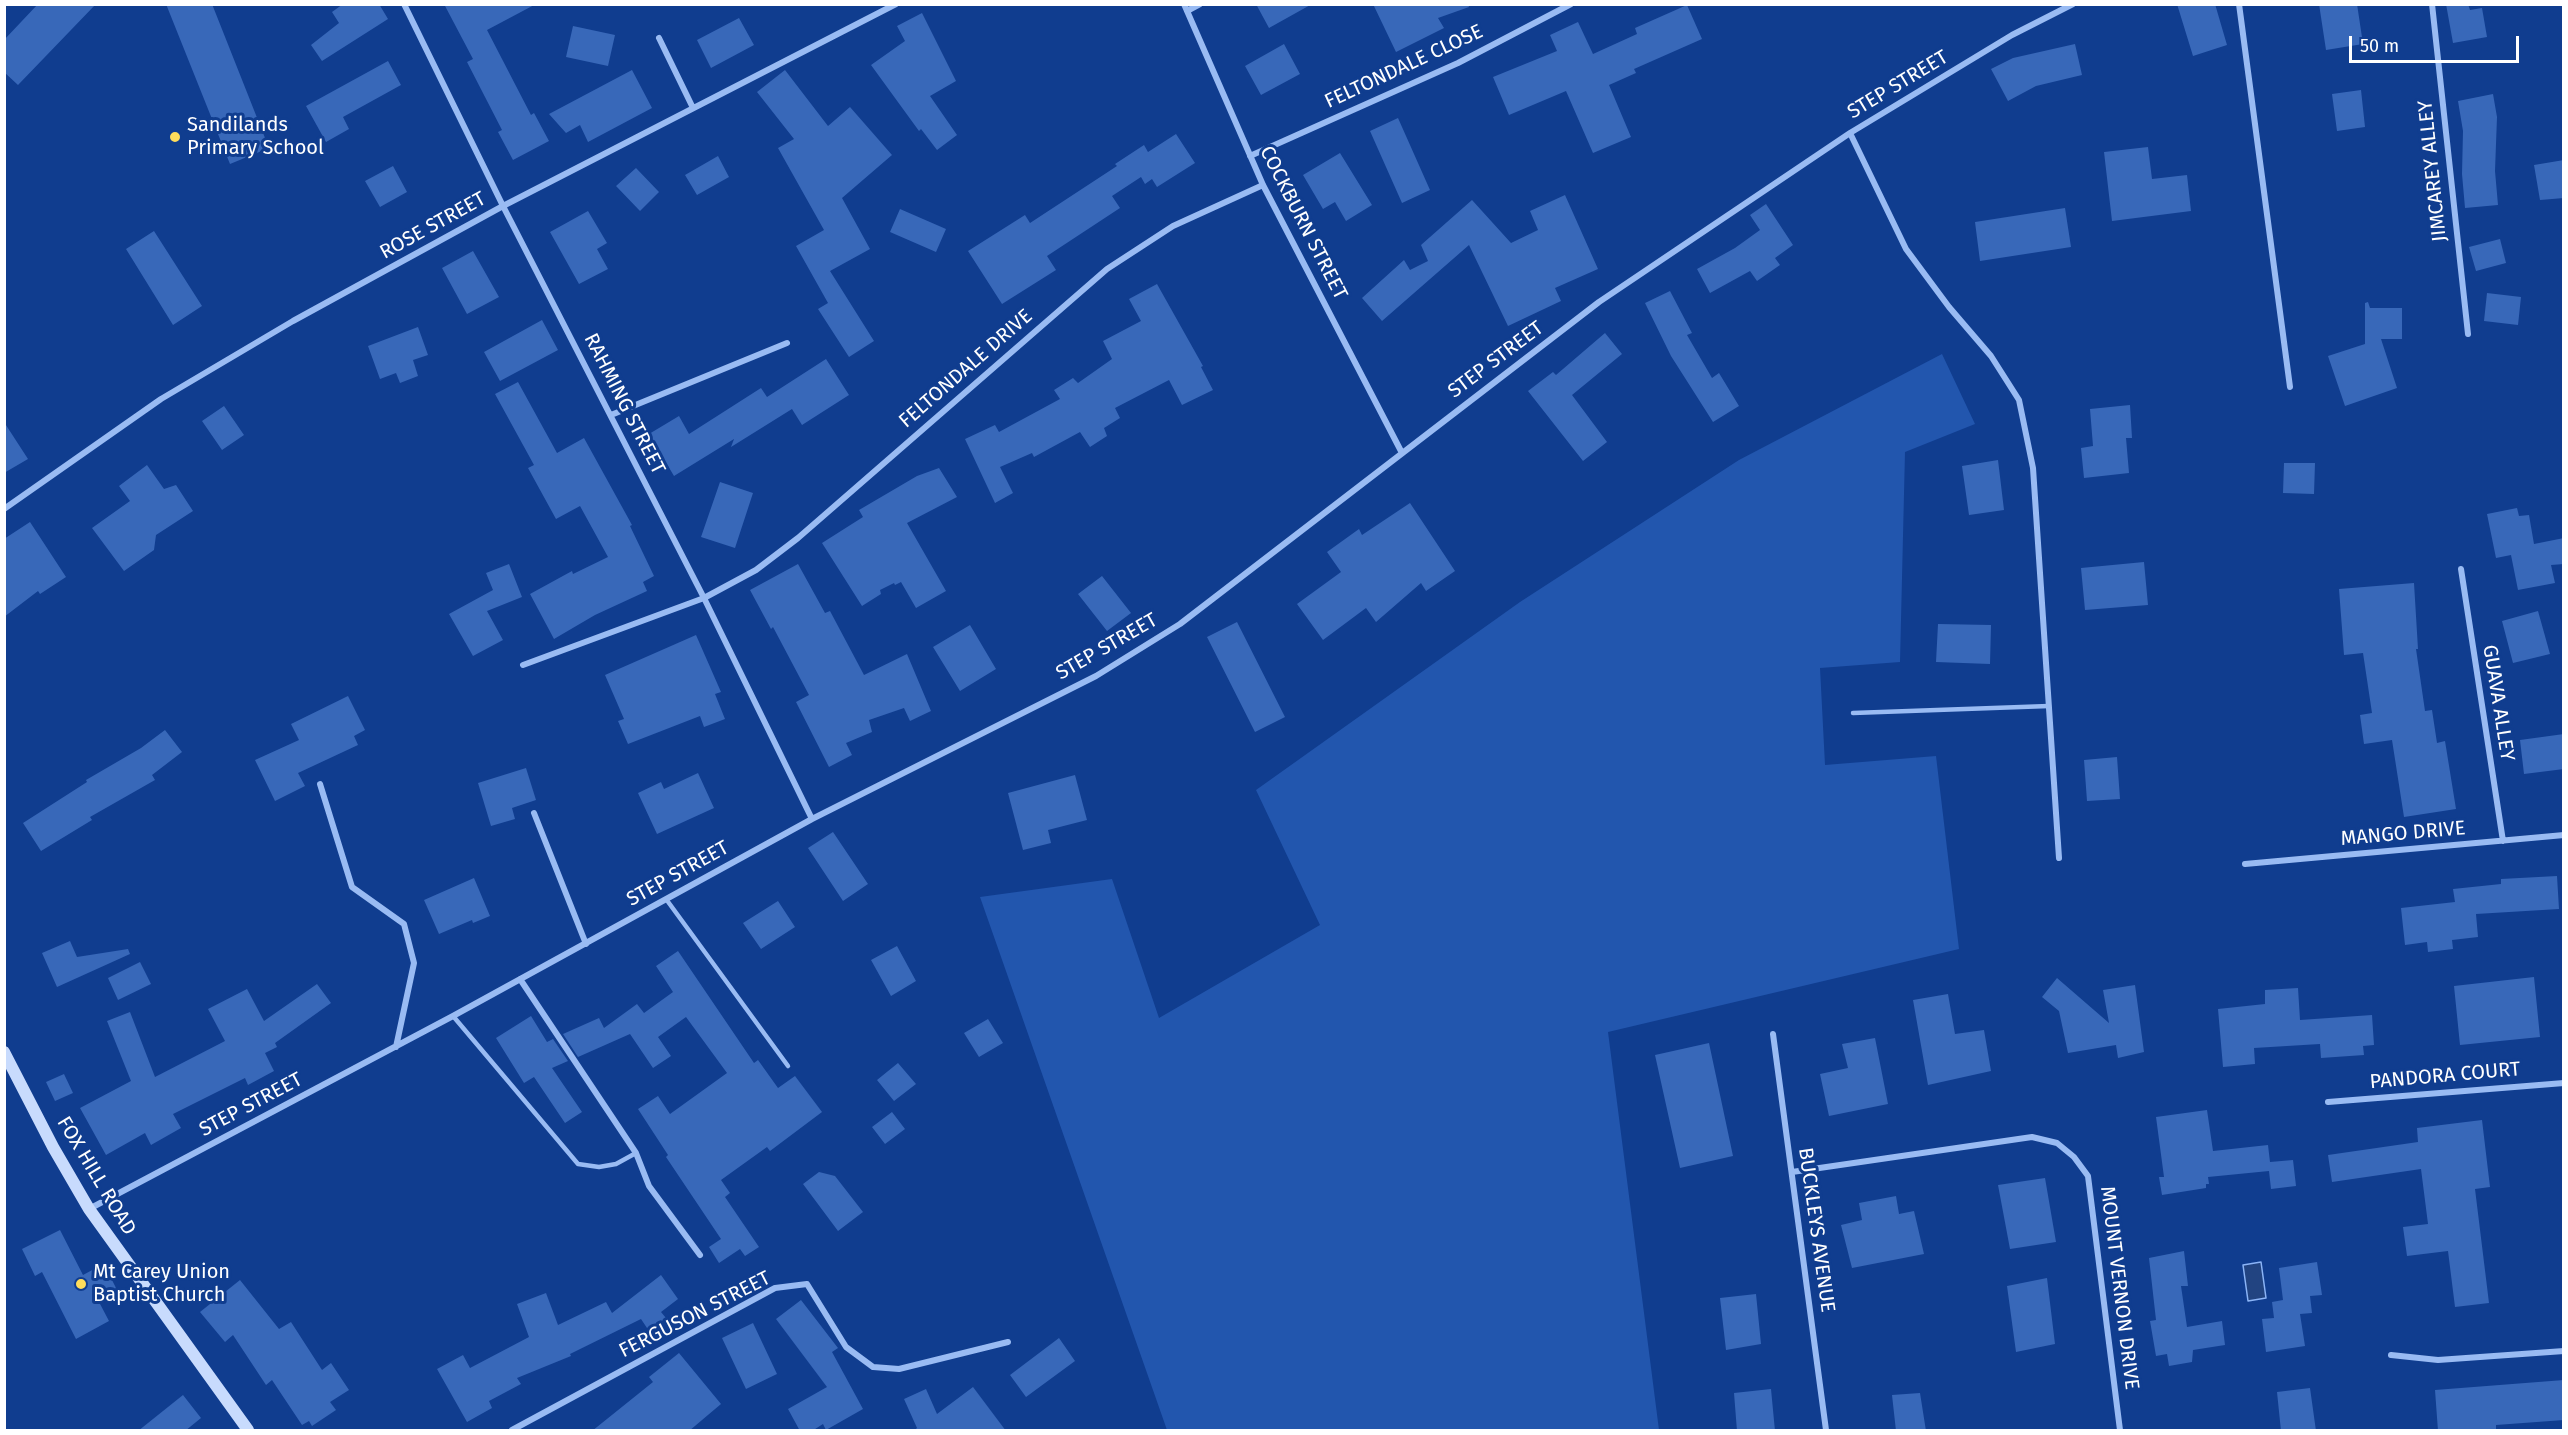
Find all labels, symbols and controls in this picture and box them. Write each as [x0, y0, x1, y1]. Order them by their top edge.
street label: FELTONDALE CLOSE [1321, 20, 1487, 114]
scale bar [2352, 24, 2522, 62]
text: 50 m [2360, 35, 2399, 57]
street label: STEP STREET [1843, 46, 1953, 124]
street label: JIMCAREY ALLEY [2414, 99, 2452, 243]
place label: Sandilands Primary School [187, 113, 324, 160]
marker: Sandilands Primary School [168, 130, 182, 144]
street label: COCKBURN STREET [1254, 142, 1352, 304]
street label: ROSE STREET [376, 187, 490, 265]
street label: FELTONDALE DRIVE [894, 305, 1038, 433]
street label: STEP STREET [1444, 316, 1548, 404]
street label: RAHMING STREET [578, 330, 670, 478]
street label: STEP STREET [1052, 608, 1162, 686]
street label: GUAVA ALLEY [2477, 643, 2519, 763]
street label: MANGO DRIVE [2340, 817, 2466, 851]
street label: STEP STREET [623, 836, 733, 912]
street label: PANDORA COURT [2369, 1057, 2521, 1095]
street label: STEP STREET [195, 1068, 307, 1142]
street label: FOX HILL ROAD [51, 1112, 141, 1240]
street label: BUCKLEYS AVENUE [1793, 1146, 1839, 1314]
street label: MOUNT VERNON DRIVE [2095, 1185, 2143, 1391]
place label: Mt Carey Union Baptist Church [93, 1260, 230, 1307]
street label: FERGUSON STREET [615, 1267, 775, 1363]
marker: Mt Carey Union Baptist Church [74, 1277, 88, 1291]

